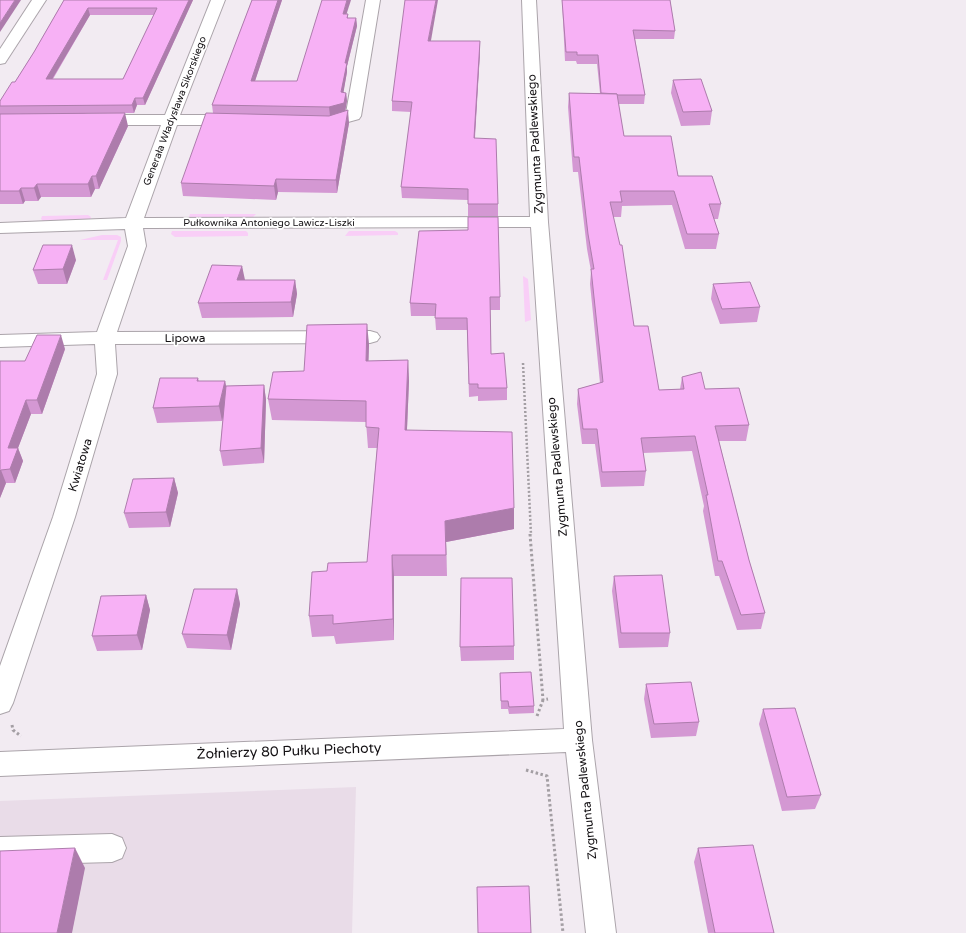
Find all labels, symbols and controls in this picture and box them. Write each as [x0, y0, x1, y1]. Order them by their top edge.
street label: Generała Władysława Sikorskiego [141, 35, 209, 187]
street label: Zygmunta Padlewskiego [524, 74, 546, 214]
street label: Pułkownika Antoniego Lawicz-Liszki [183, 217, 355, 229]
street label: Lipowa [165, 331, 205, 345]
street label: Zygmunta Padlewskiego [544, 397, 570, 537]
street label: Kwiatowa [65, 437, 95, 493]
street label: Zygmunta Padlewskiego [571, 720, 599, 860]
street label: Żołnierzy 80 Pułku Piechoty [196, 739, 382, 763]

